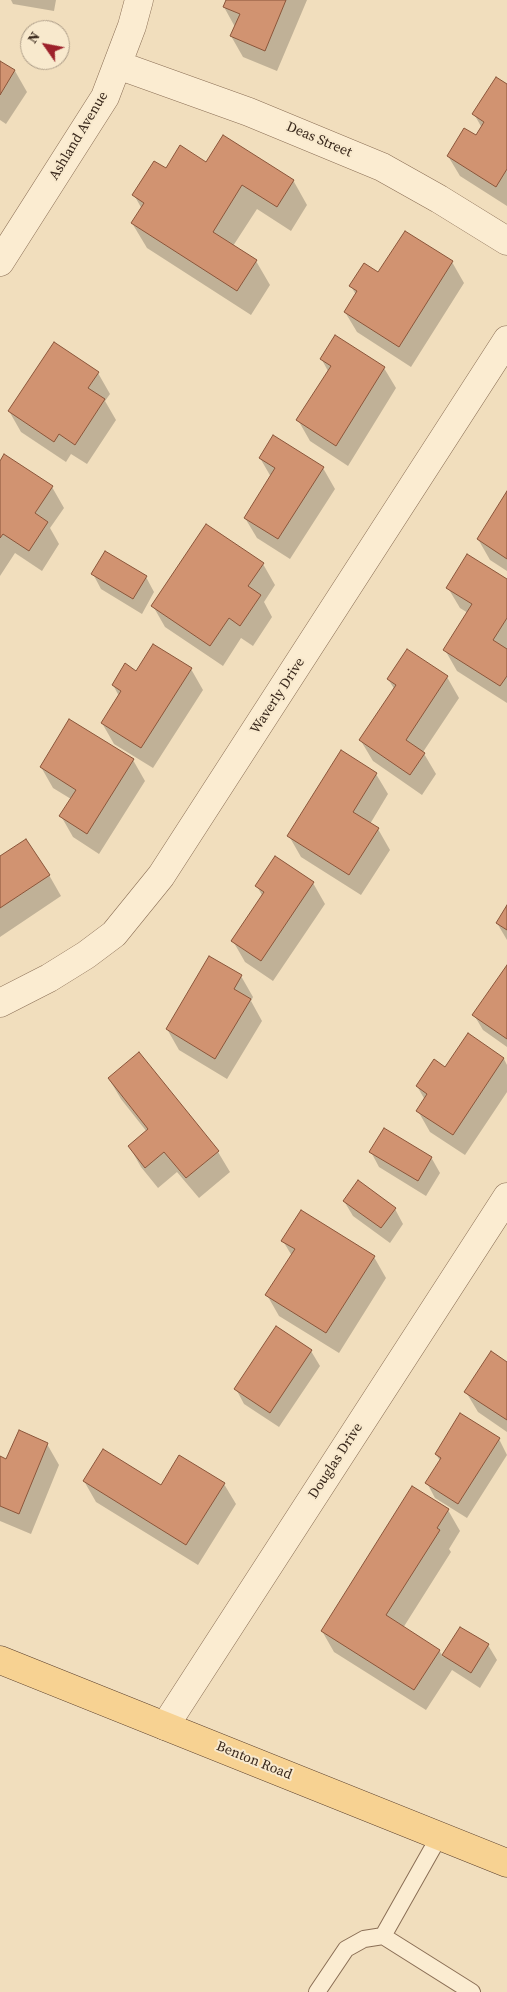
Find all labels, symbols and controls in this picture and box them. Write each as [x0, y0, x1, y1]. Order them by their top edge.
north arrow [20, 20, 70, 70]
text: N [22, 28, 44, 47]
street label: Ashland Avenue [46, 89, 112, 183]
street label: Deas Street [284, 119, 354, 161]
street label: Waverly Drive [247, 655, 309, 737]
street label: Douglas Drive [305, 1420, 367, 1502]
street label: Benton Road [214, 1738, 294, 1784]

